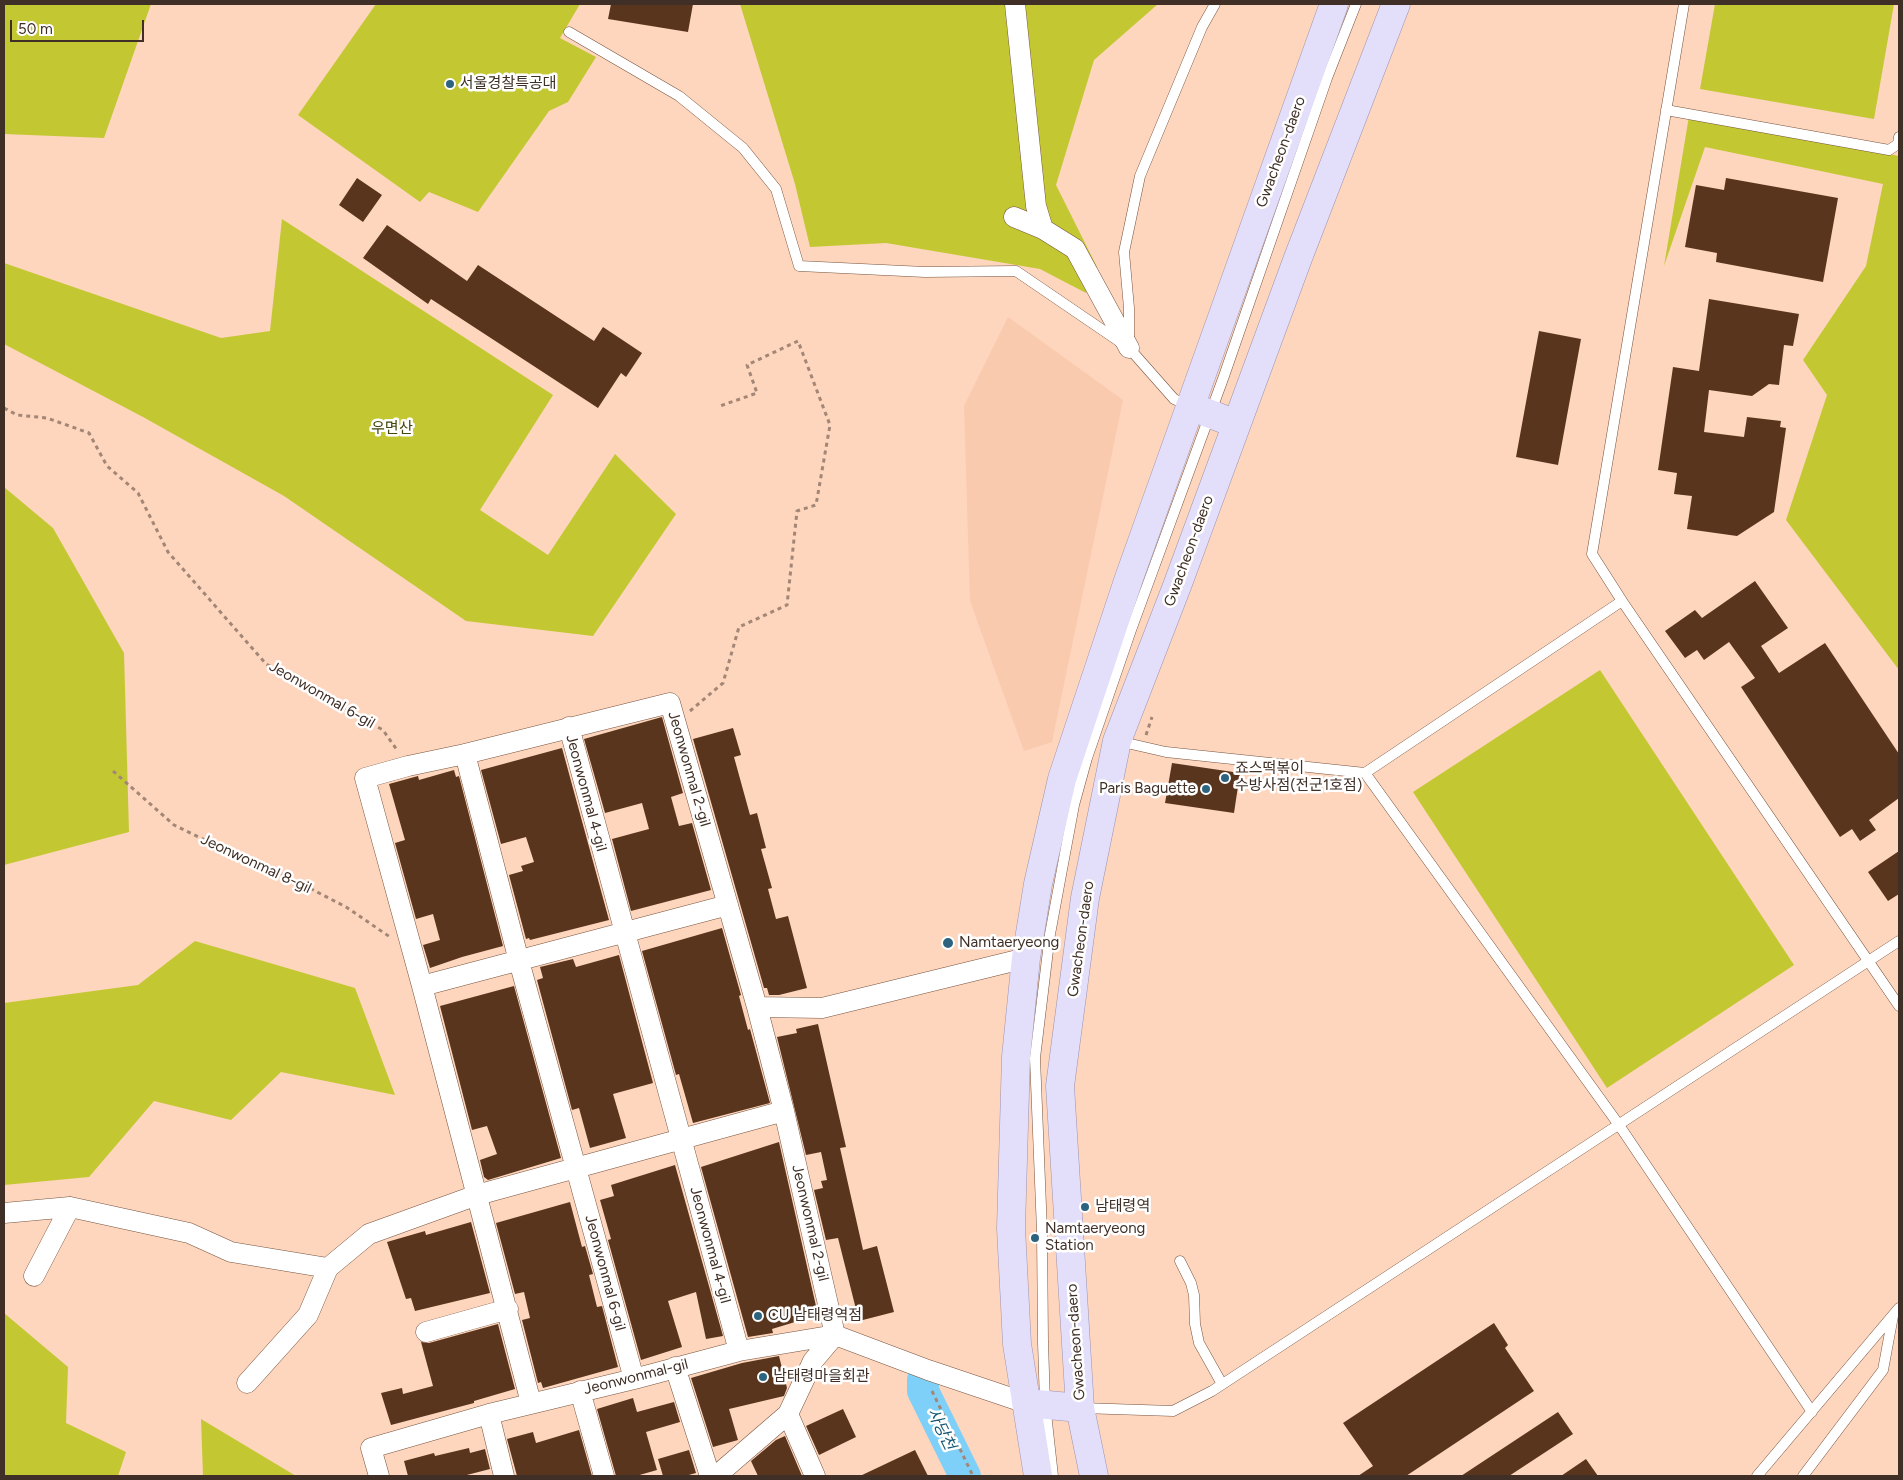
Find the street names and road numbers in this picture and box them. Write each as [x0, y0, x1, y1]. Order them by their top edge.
street label: Gwacheon-daero [1253, 94, 1309, 210]
street label: Gwacheon-daero [1161, 493, 1217, 609]
street label: Jeonwonmal 6-gil [266, 657, 378, 733]
street label: Jeonwonmal 2-gil [664, 709, 714, 829]
street label: Jeonwonmal 4-gil [562, 733, 610, 853]
street label: Jeonwonmal 8-gil [198, 830, 314, 898]
street label: Gwacheon-daero [1064, 880, 1098, 998]
street label: Jeonwonmal 2-gil [788, 1163, 832, 1283]
street label: Jeonwonmal 4-gil [686, 1185, 734, 1305]
street label: Jeonwonmal 6-gil [581, 1213, 629, 1333]
street label: Gwacheon-daero [1063, 1283, 1089, 1401]
street label: Jeonwonmal-gil [582, 1355, 690, 1399]

